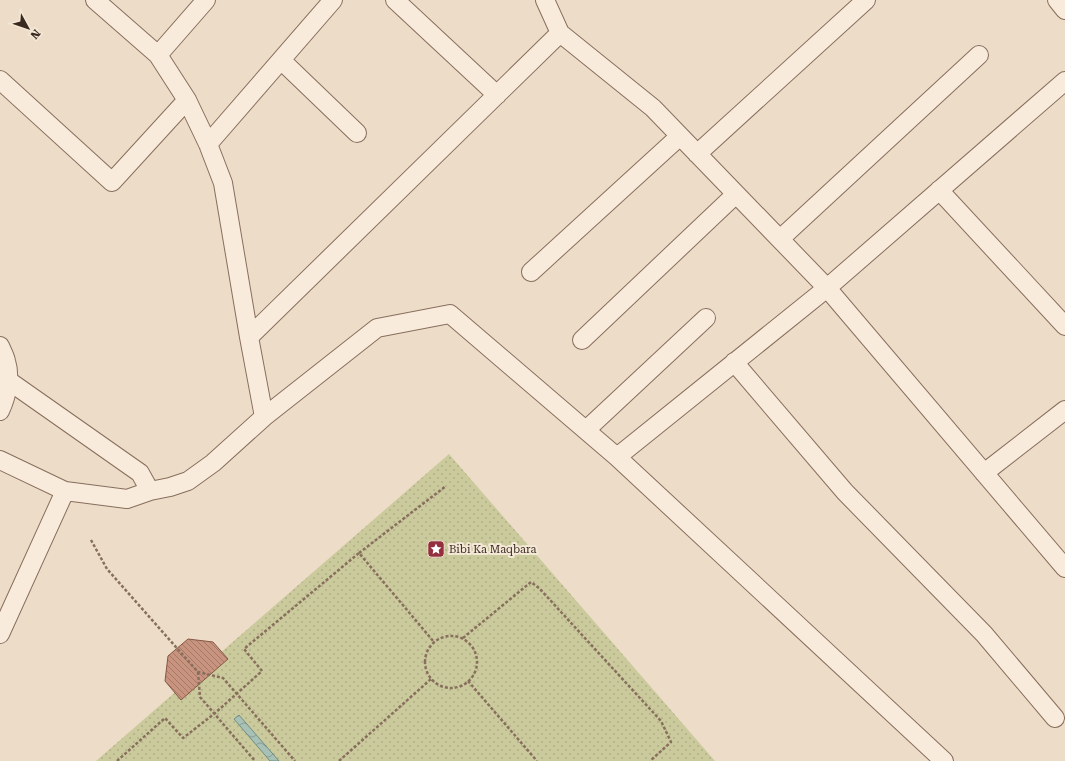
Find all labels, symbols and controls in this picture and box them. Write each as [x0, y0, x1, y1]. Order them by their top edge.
north arrow [8, 8, 48, 48]
text: N [27, 27, 43, 42]
place icon: Bibi Ka Maqbara [426, 539, 446, 559]
place label: Bibi Ka Maqbara [449, 543, 536, 556]

